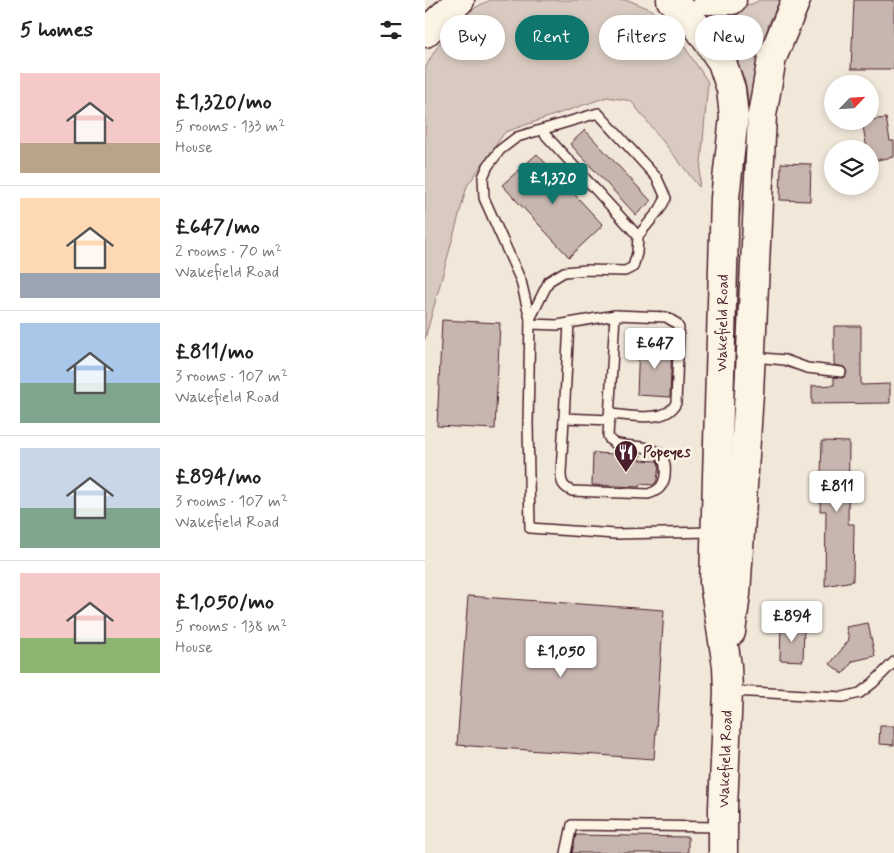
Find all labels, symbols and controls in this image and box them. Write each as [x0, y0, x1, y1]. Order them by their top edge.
chip: Buy [440, 15, 505, 60]
chip: Rent [515, 15, 589, 60]
chip: Filters [599, 15, 685, 60]
chip: New [695, 15, 763, 60]
text: 5 homes [20, 16, 93, 44]
icon: filters [377, 16, 405, 44]
north arrow [824, 75, 879, 130]
map controls [824, 75, 879, 195]
text: £1,320/mo [175, 88, 272, 116]
icon: home [60, 93, 120, 153]
text: 5 rooms · 133 m² [175, 116, 285, 137]
text: House [175, 137, 213, 158]
button: layers [824, 140, 879, 195]
pin: £1,320 [512, 162, 594, 205]
text: £1,320 [529, 168, 577, 189]
text: £647/mo [175, 213, 260, 241]
icon: home [60, 218, 120, 278]
text: 2 rooms · 70 m² [175, 241, 282, 262]
text: Wakefield Road [175, 262, 279, 283]
street label: Wakefield Road [712, 274, 734, 372]
pin: £647 [625, 328, 685, 370]
text: £647 [636, 333, 674, 354]
text: £811/mo [175, 338, 254, 366]
icon: home [60, 343, 120, 403]
text: 3 rooms · 107 m² [175, 366, 288, 387]
text: Wakefield Road [175, 387, 279, 408]
restaurant icon: Popeyes [613, 439, 639, 473]
place label: Popeyes [643, 443, 691, 463]
text: £894/mo [175, 463, 261, 491]
icon: home [60, 468, 120, 528]
pin: £811 [807, 470, 867, 513]
text: £811 [820, 476, 854, 497]
text: 3 rooms · 107 m² [175, 491, 288, 512]
text: Wakefield Road [175, 512, 279, 533]
text: £1,050/mo [175, 588, 274, 616]
icon: home [60, 593, 120, 653]
pin: £894 [762, 600, 822, 643]
text: £894 [772, 606, 812, 627]
text: 5 rooms · 138 m² [175, 616, 287, 637]
pin: £1,050 [520, 636, 602, 678]
text: House [175, 637, 213, 658]
text: £1,050 [537, 641, 585, 662]
street label: Wakefield Road [714, 710, 738, 808]

